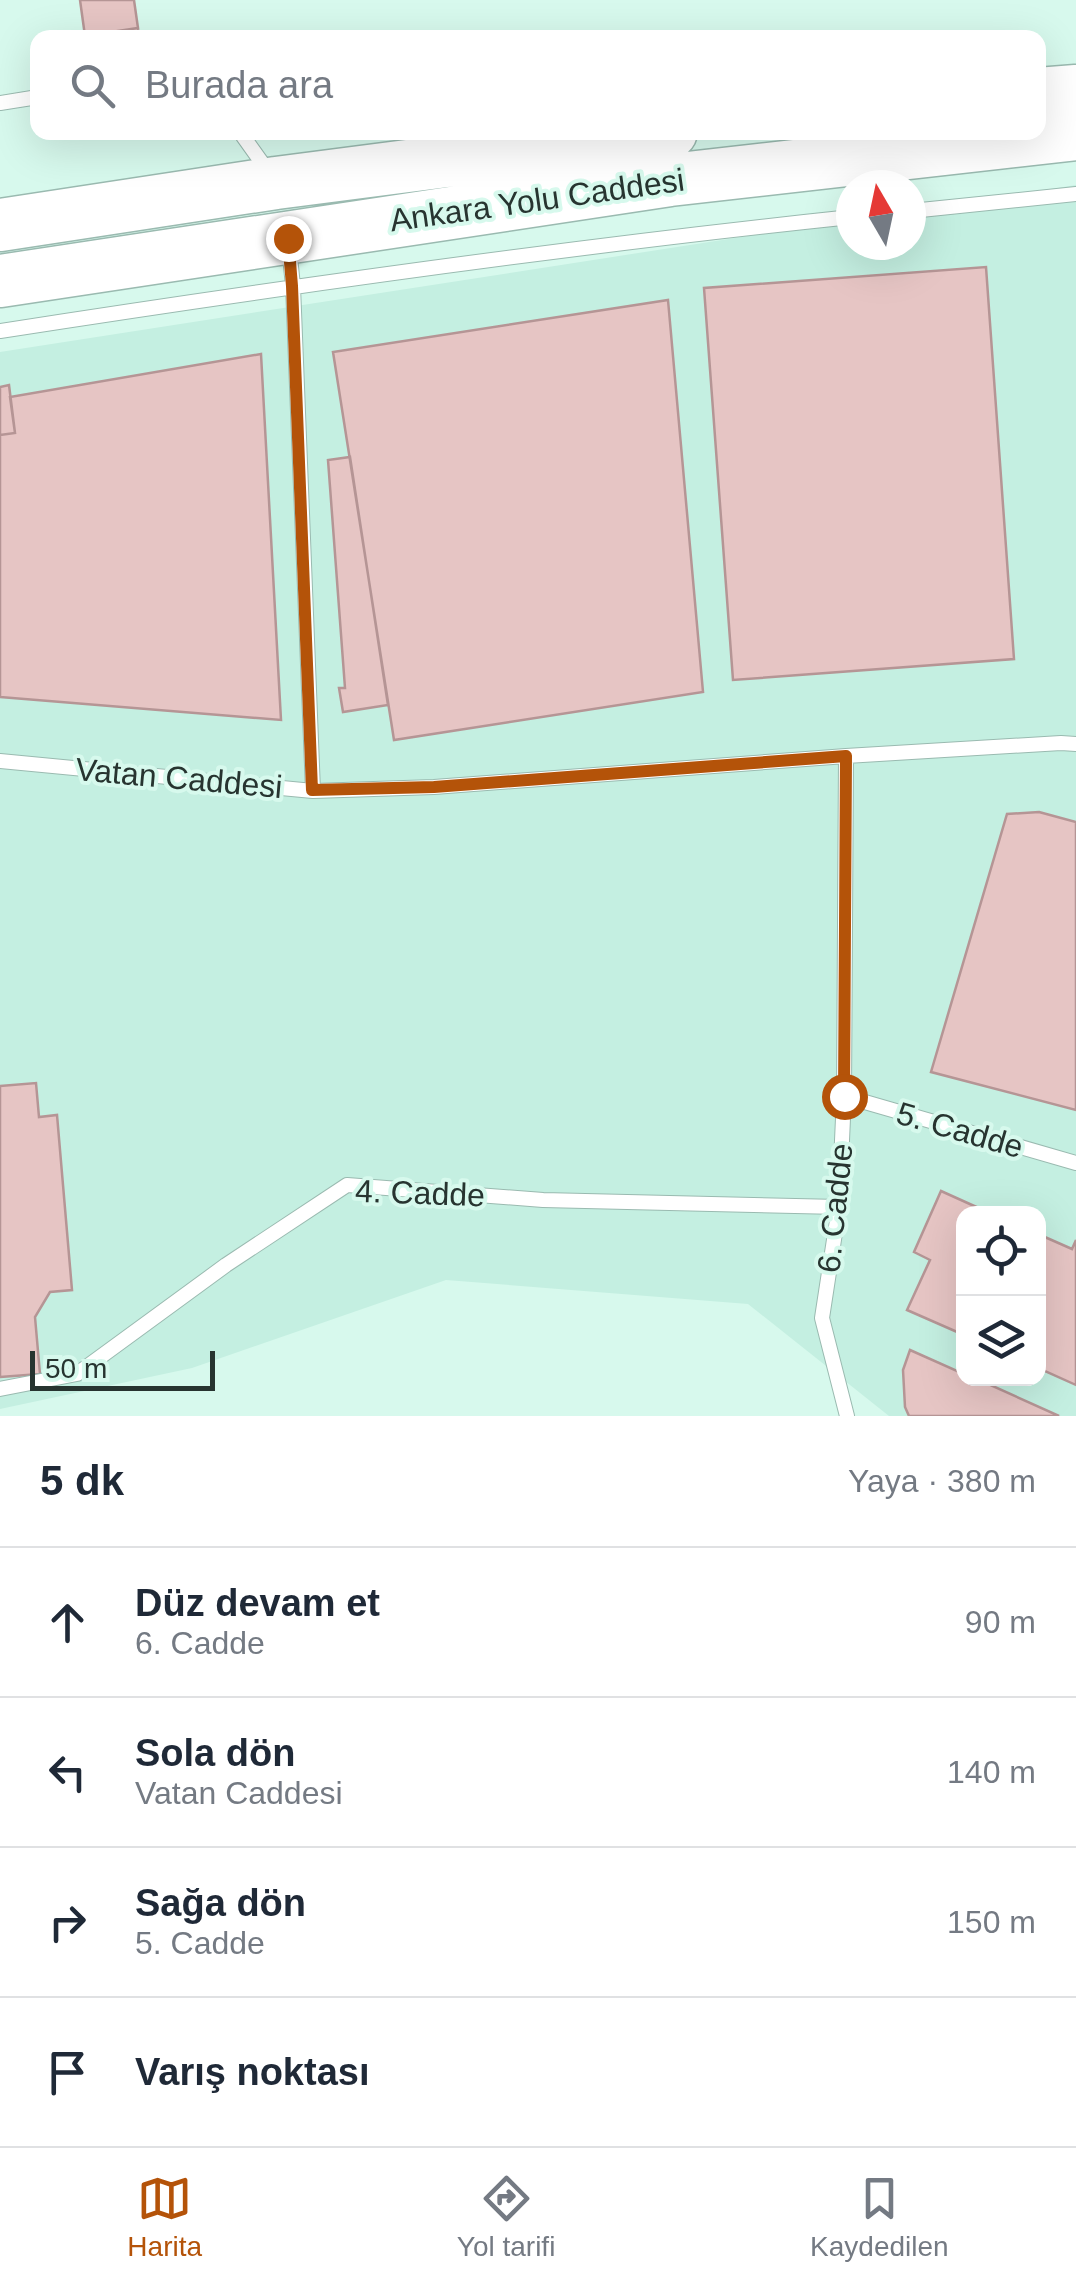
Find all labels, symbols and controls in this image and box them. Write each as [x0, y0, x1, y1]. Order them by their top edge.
search box [30, 30, 1046, 140]
icon: search [65, 58, 120, 113]
text: Burada ara [145, 64, 333, 106]
street label: Ankara Yolu Caddesi [387, 162, 687, 238]
north arrow [836, 170, 926, 260]
route end [266, 216, 312, 262]
street label: Vatan Caddesi [74, 751, 284, 805]
route start [822, 1074, 868, 1120]
street label: 5. Cadde [893, 1095, 1027, 1165]
street label: 6. Cadde [810, 1142, 860, 1274]
street label: 4. Cadde [354, 1173, 486, 1213]
map controls [956, 1206, 1046, 1386]
button: locate [956, 1206, 1046, 1296]
button: layers [956, 1296, 1046, 1386]
scale bar [30, 1346, 215, 1390]
text: 50 m [45, 1353, 107, 1384]
text: 5 dk [40, 1457, 124, 1504]
text: Yaya · 380 m [848, 1463, 1036, 1499]
text: Düz devam et [135, 1582, 380, 1624]
icon: ahead [40, 1595, 95, 1650]
text: 90 m [965, 1604, 1036, 1640]
text: 6. Cadde [135, 1625, 265, 1661]
text: Sola dön [135, 1732, 295, 1774]
icon: left [40, 1745, 95, 1800]
text: 140 m [947, 1754, 1036, 1790]
text: Vatan Caddesi [135, 1775, 343, 1811]
text: Sağa dön [135, 1882, 306, 1924]
icon: right [40, 1895, 95, 1950]
text: 150 m [947, 1904, 1036, 1940]
text: 5. Cadde [135, 1925, 265, 1961]
icon: arrive [40, 2045, 95, 2100]
text: Varış noktası [135, 2051, 369, 2093]
tab: Harita [127, 2171, 202, 2263]
tab: Yol tarifi [457, 2171, 555, 2263]
tab: Kaydedilen [810, 2171, 949, 2263]

